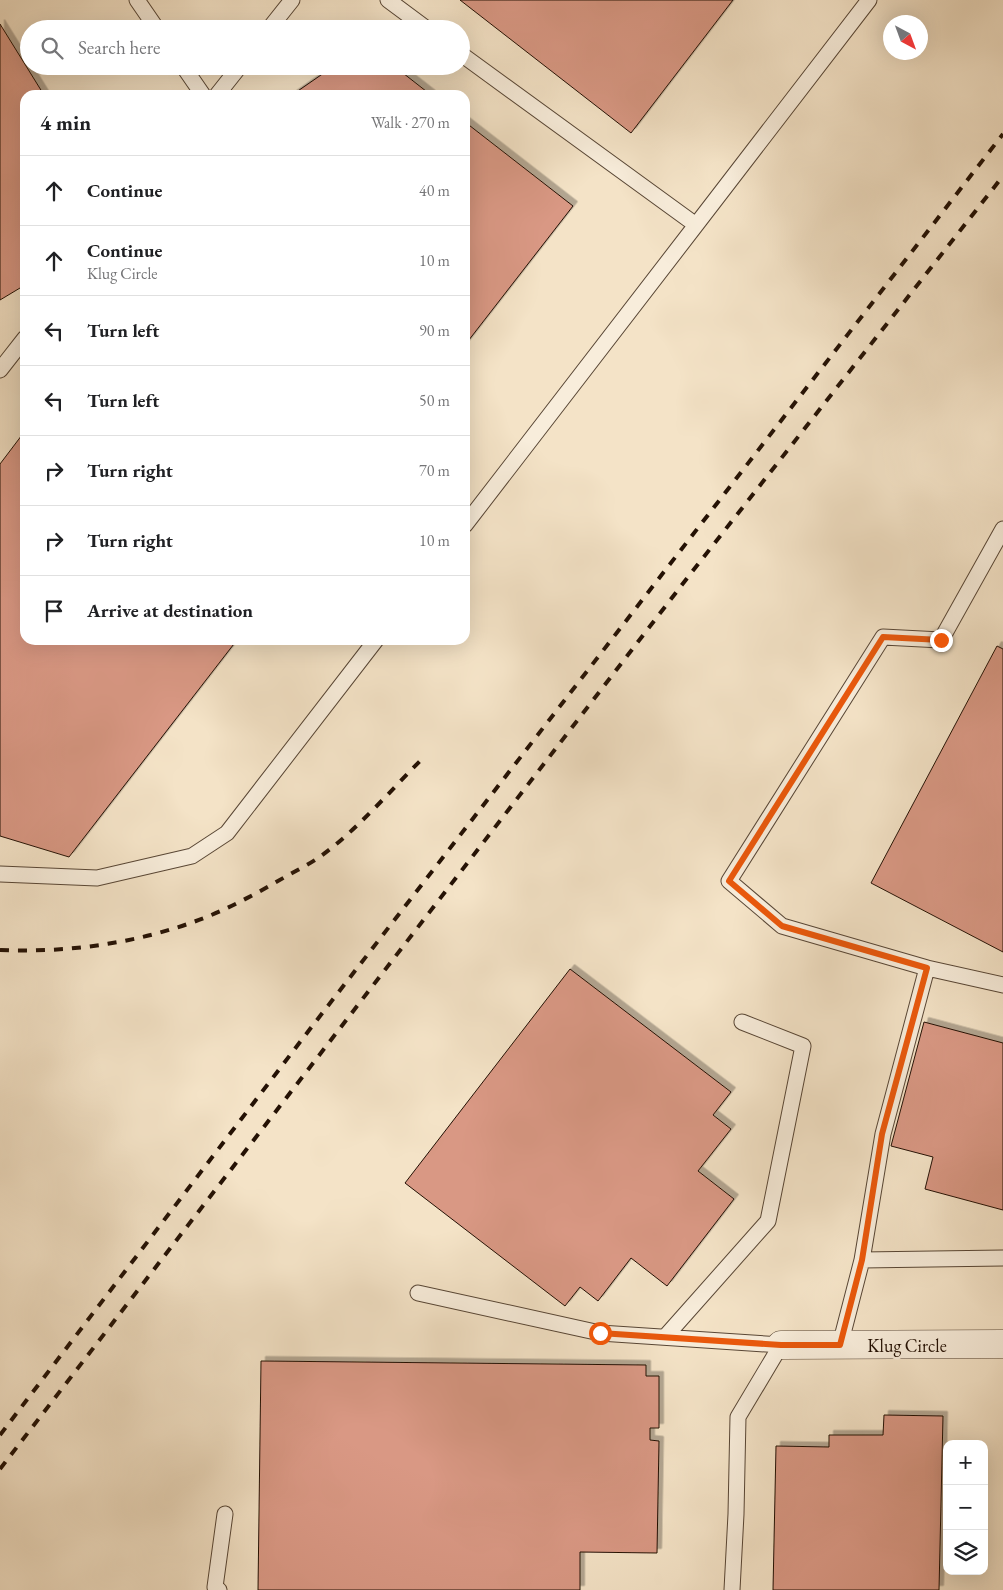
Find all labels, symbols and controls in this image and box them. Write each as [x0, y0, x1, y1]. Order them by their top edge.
north arrow [883, 15, 928, 60]
search box [20, 20, 470, 75]
icon: search [38, 34, 66, 62]
text: Search here [78, 35, 160, 60]
text: 4 min [40, 109, 91, 136]
text: Walk · 270 m [371, 112, 450, 133]
icon: ahead [40, 177, 68, 205]
text: Continue [87, 178, 162, 203]
text: 40 m [419, 180, 450, 201]
text: Continue [87, 238, 162, 263]
icon: ahead [40, 247, 68, 275]
text: 10 m [419, 250, 450, 271]
text: Klug Circle [87, 263, 158, 284]
icon: left [40, 317, 68, 345]
text: Turn left [87, 318, 159, 343]
text: 90 m [419, 320, 450, 341]
icon: left [40, 387, 68, 415]
text: Turn left [87, 388, 159, 413]
text: 50 m [419, 390, 450, 411]
icon: right [40, 457, 68, 485]
text: Turn right [87, 458, 173, 483]
text: 70 m [419, 460, 450, 481]
icon: right [40, 527, 68, 555]
text: Turn right [87, 528, 173, 553]
text: 10 m [419, 530, 450, 551]
icon: arrive [40, 597, 68, 625]
text: Arrive at destination [87, 598, 253, 623]
route end [930, 629, 953, 652]
route start [589, 1322, 612, 1345]
street label: Klug Circle [867, 1334, 947, 1357]
map controls [943, 1440, 988, 1575]
button: + [943, 1440, 988, 1485]
button: − [943, 1485, 988, 1530]
button: layers [943, 1530, 988, 1575]

